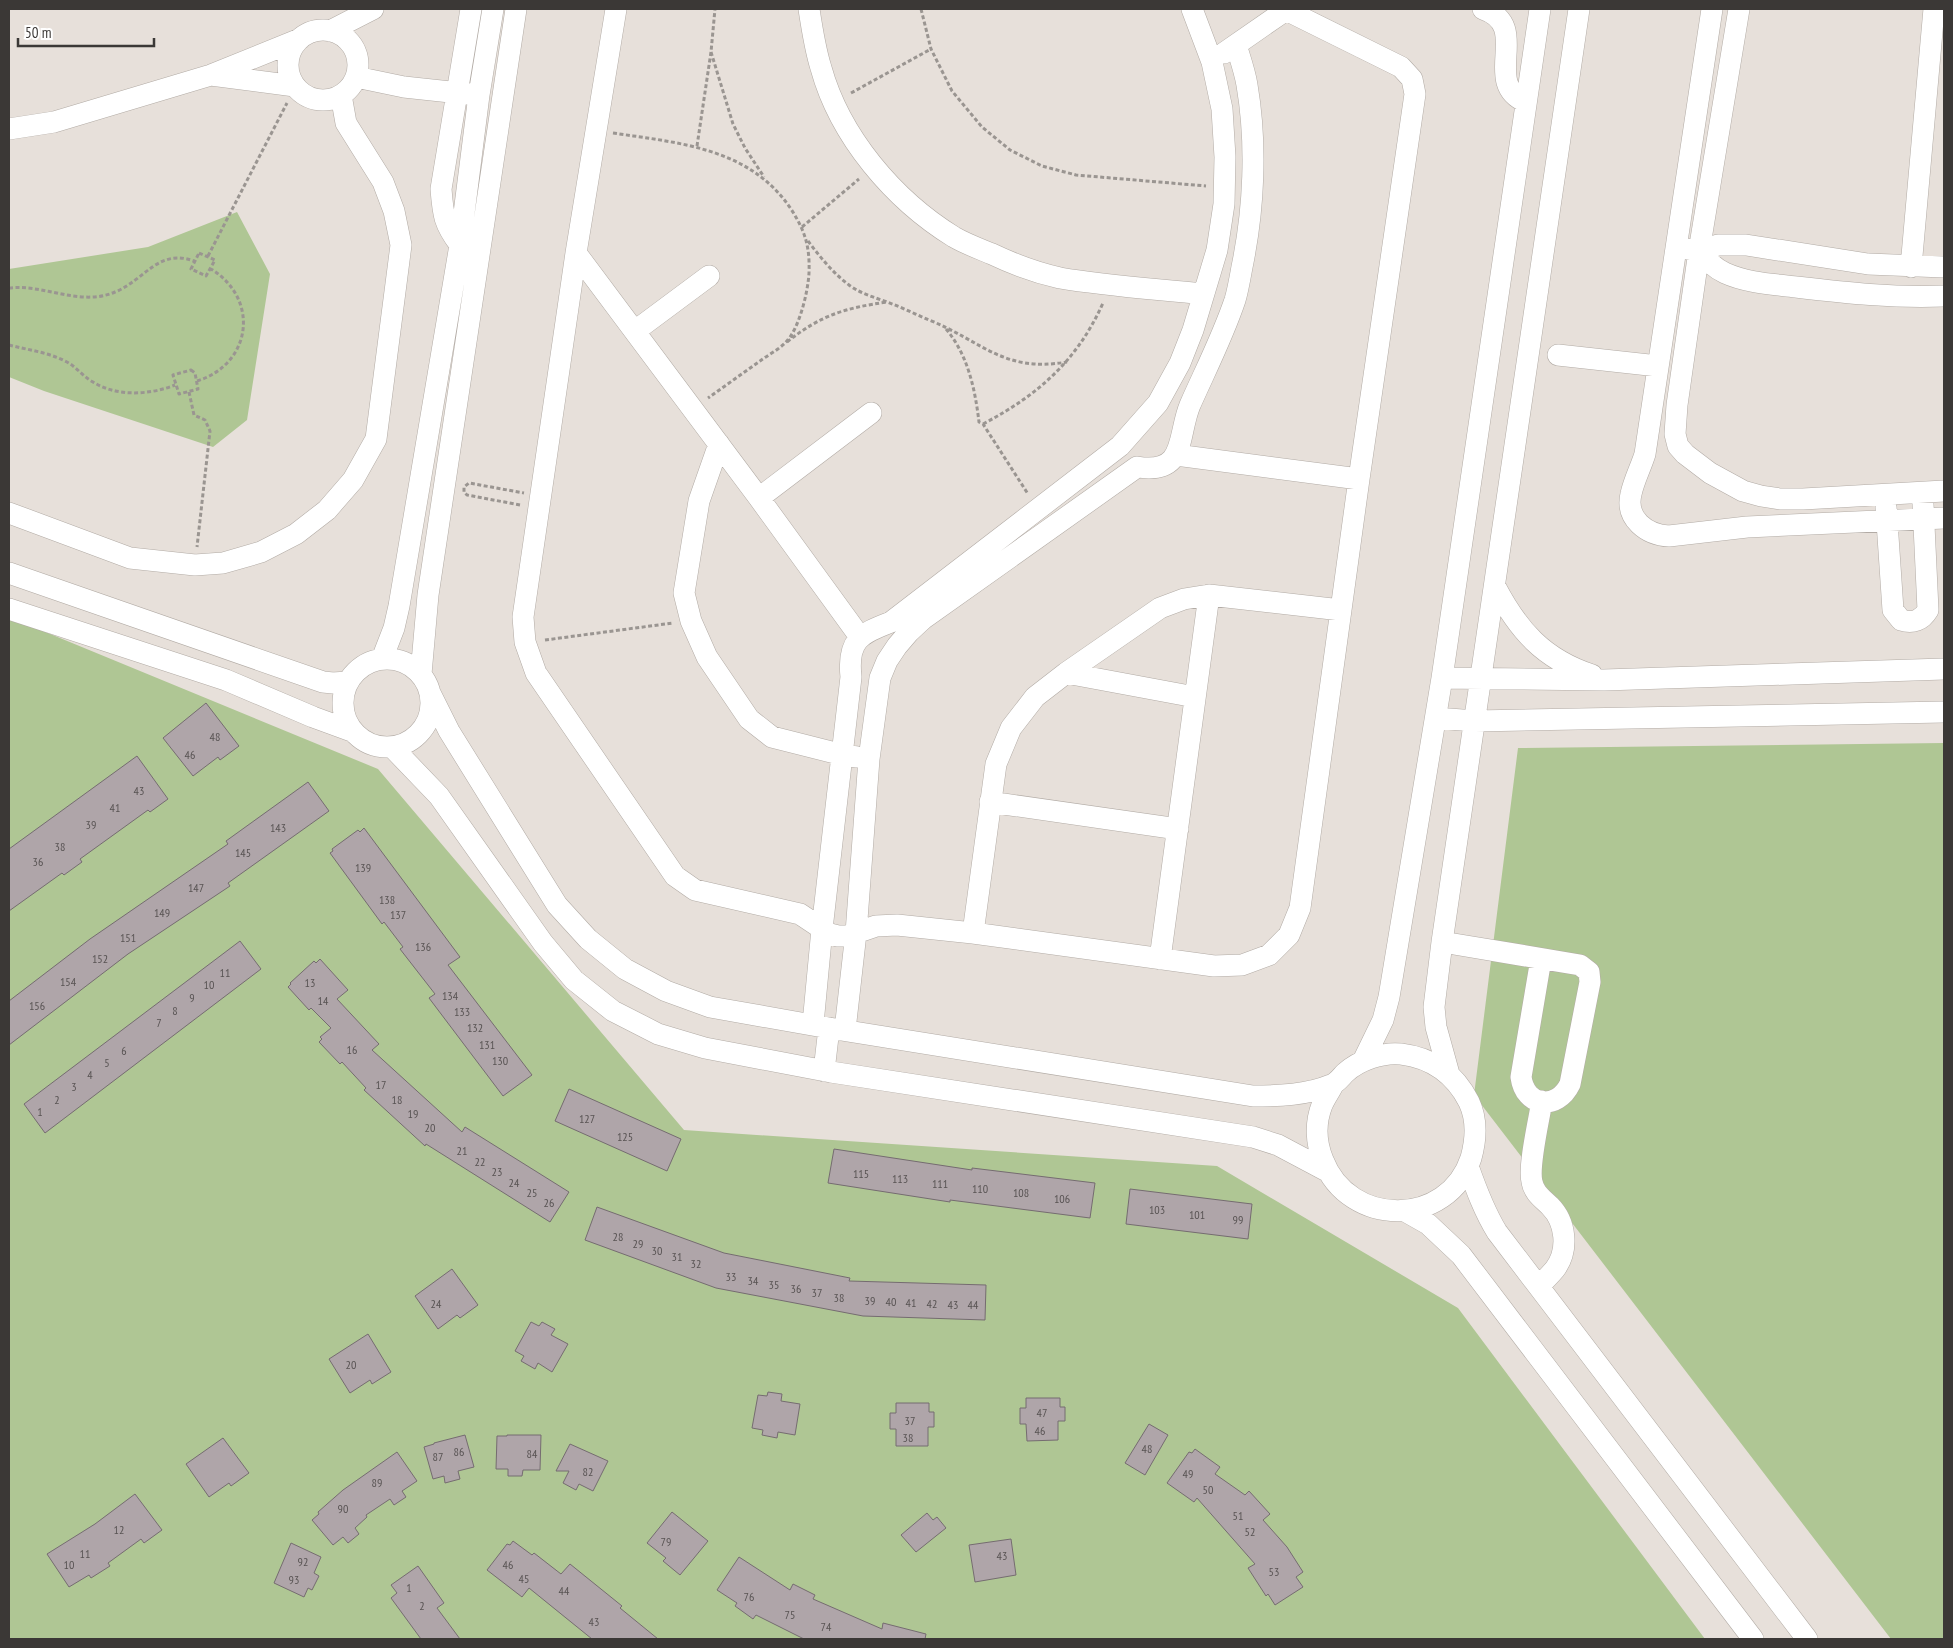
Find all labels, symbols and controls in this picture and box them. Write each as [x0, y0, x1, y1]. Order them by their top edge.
scale bar [18, 15, 154, 47]
text: 50 m [25, 23, 51, 42]
house number: 48 [210, 729, 220, 744]
house number: 46 [185, 747, 195, 762]
house number: 43 [134, 783, 144, 798]
house number: 41 [110, 800, 120, 815]
house number: 39 [86, 817, 96, 832]
house number: 143 [270, 820, 286, 835]
house number: 38 [55, 839, 65, 854]
house number: 145 [235, 845, 251, 860]
house number: 36 [33, 854, 43, 869]
house number: 139 [355, 860, 371, 875]
house number: 147 [188, 880, 204, 895]
house number: 138 [379, 892, 395, 907]
house number: 149 [154, 905, 170, 920]
house number: 137 [390, 907, 406, 922]
house number: 151 [120, 930, 136, 945]
house number: 136 [415, 939, 431, 954]
house number: 152 [92, 951, 108, 966]
house number: 11 [220, 965, 230, 980]
house number: 154 [60, 974, 77, 989]
house number: 13 [305, 975, 315, 990]
house number: 10 [204, 977, 214, 992]
house number: 134 [442, 988, 459, 1003]
house number: 9 [189, 990, 195, 1005]
house number: 14 [318, 993, 329, 1008]
house number: 156 [29, 998, 45, 1013]
house number: 8 [172, 1003, 178, 1018]
house number: 133 [454, 1004, 470, 1019]
house number: 7 [156, 1015, 162, 1030]
house number: 132 [467, 1020, 483, 1035]
house number: 131 [479, 1037, 495, 1052]
house number: 16 [347, 1042, 357, 1057]
house number: 6 [121, 1043, 127, 1058]
house number: 130 [492, 1053, 508, 1068]
house number: 5 [104, 1055, 110, 1070]
house number: 4 [87, 1067, 93, 1082]
house number: 17 [376, 1077, 386, 1092]
house number: 3 [71, 1079, 77, 1094]
house number: 2 [54, 1092, 60, 1107]
house number: 18 [392, 1092, 402, 1107]
house number: 1 [37, 1104, 43, 1119]
house number: 19 [408, 1106, 418, 1121]
house number: 127 [579, 1111, 595, 1126]
house number: 20 [425, 1120, 435, 1135]
house number: 125 [617, 1129, 633, 1144]
house number: 21 [457, 1143, 467, 1158]
house number: 22 [475, 1154, 485, 1169]
house number: 23 [492, 1164, 502, 1179]
house number: 115 [853, 1166, 869, 1181]
house number: 113 [892, 1171, 908, 1186]
house number: 24 [509, 1175, 520, 1190]
house number: 111 [932, 1176, 948, 1191]
house number: 110 [972, 1181, 988, 1196]
house number: 25 [527, 1185, 537, 1200]
house number: 108 [1013, 1185, 1029, 1200]
house number: 106 [1054, 1191, 1070, 1206]
house number: 26 [544, 1195, 554, 1210]
house number: 103 [1149, 1202, 1165, 1217]
house number: 101 [1189, 1207, 1205, 1222]
house number: 99 [1233, 1212, 1243, 1227]
house number: 28 [613, 1229, 623, 1244]
house number: 29 [633, 1236, 643, 1251]
house number: 30 [652, 1243, 662, 1258]
house number: 31 [672, 1249, 682, 1264]
house number: 32 [691, 1256, 701, 1271]
house number: 33 [726, 1269, 736, 1284]
house number: 34 [748, 1273, 759, 1288]
house number: 35 [769, 1277, 779, 1292]
house number: 36 [791, 1281, 801, 1296]
house number: 37 [812, 1285, 822, 1300]
house number: 38 [834, 1290, 844, 1305]
house number: 39 [865, 1293, 875, 1308]
house number: 40 [886, 1294, 896, 1309]
house number: 41 [906, 1295, 916, 1310]
house number: 24 [431, 1296, 442, 1311]
house number: 42 [927, 1296, 937, 1311]
house number: 43 [948, 1297, 958, 1312]
house number: 44 [968, 1297, 979, 1312]
house number: 20 [346, 1357, 356, 1372]
house number: 47 [1037, 1405, 1047, 1420]
house number: 37 [905, 1413, 915, 1428]
house number: 46 [1035, 1423, 1045, 1438]
house number: 38 [903, 1430, 913, 1445]
house number: 48 [1142, 1441, 1152, 1456]
house number: 86 [454, 1444, 464, 1459]
house number: 84 [527, 1446, 538, 1461]
house number: 87 [433, 1449, 443, 1464]
house number: 82 [583, 1464, 593, 1479]
house number: 49 [1183, 1466, 1193, 1481]
house number: 89 [372, 1475, 382, 1490]
house number: 50 [1203, 1482, 1213, 1497]
house number: 90 [338, 1501, 348, 1516]
house number: 51 [1233, 1508, 1243, 1523]
house number: 12 [114, 1522, 124, 1537]
house number: 52 [1245, 1524, 1255, 1539]
house number: 79 [661, 1534, 671, 1549]
house number: 11 [80, 1546, 90, 1561]
house number: 43 [997, 1548, 1007, 1563]
house number: 92 [298, 1554, 308, 1569]
house number: 10 [64, 1557, 74, 1572]
house number: 46 [503, 1557, 513, 1572]
house number: 53 [1269, 1564, 1279, 1579]
house number: 45 [519, 1571, 529, 1586]
house number: 93 [289, 1572, 299, 1587]
house number: 1 [406, 1580, 412, 1595]
house number: 44 [559, 1583, 570, 1598]
house number: 76 [744, 1589, 754, 1604]
house number: 2 [419, 1598, 425, 1613]
house number: 75 [785, 1607, 795, 1622]
house number: 43 [589, 1614, 599, 1629]
house number: 74 [821, 1619, 832, 1634]

